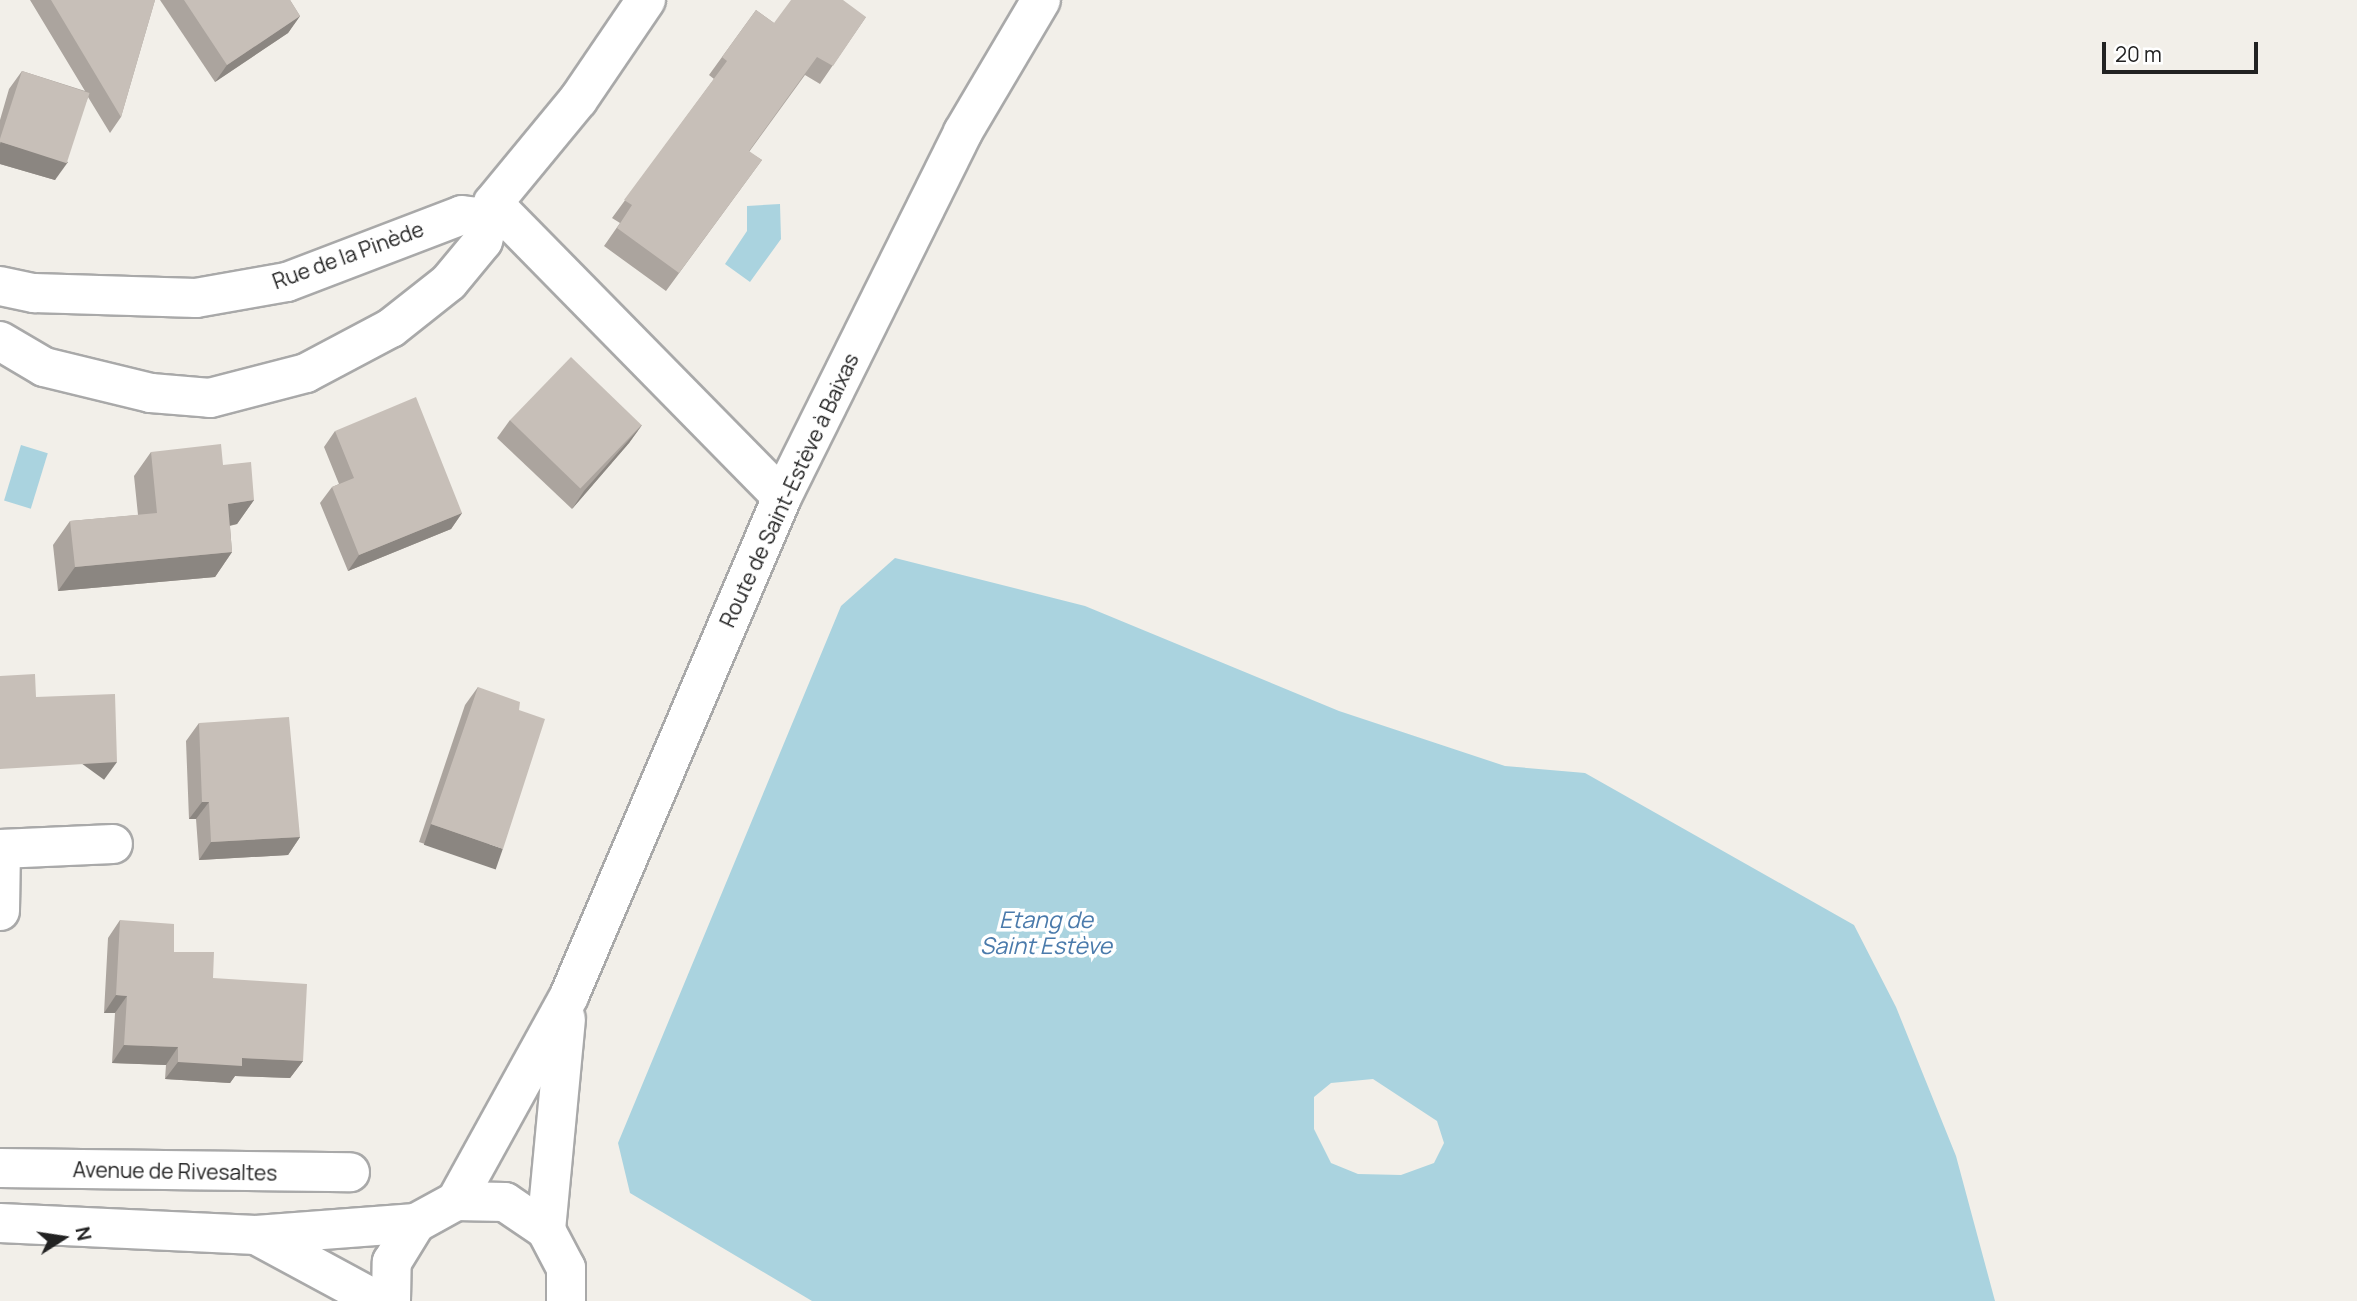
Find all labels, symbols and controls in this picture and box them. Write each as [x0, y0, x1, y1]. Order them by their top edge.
scale bar [2105, 28, 2261, 72]
text: 20 m [2115, 40, 2162, 68]
street label: Rue de la Pinède [269, 216, 427, 294]
street label: Route de Saint-Estève à Baixas [714, 349, 864, 631]
water label: Etang de Saint Estève [980, 905, 1112, 959]
street label: Avenue de Rivesaltes [73, 1157, 277, 1185]
north arrow [28, 1203, 98, 1273]
text: N [69, 1224, 98, 1243]

